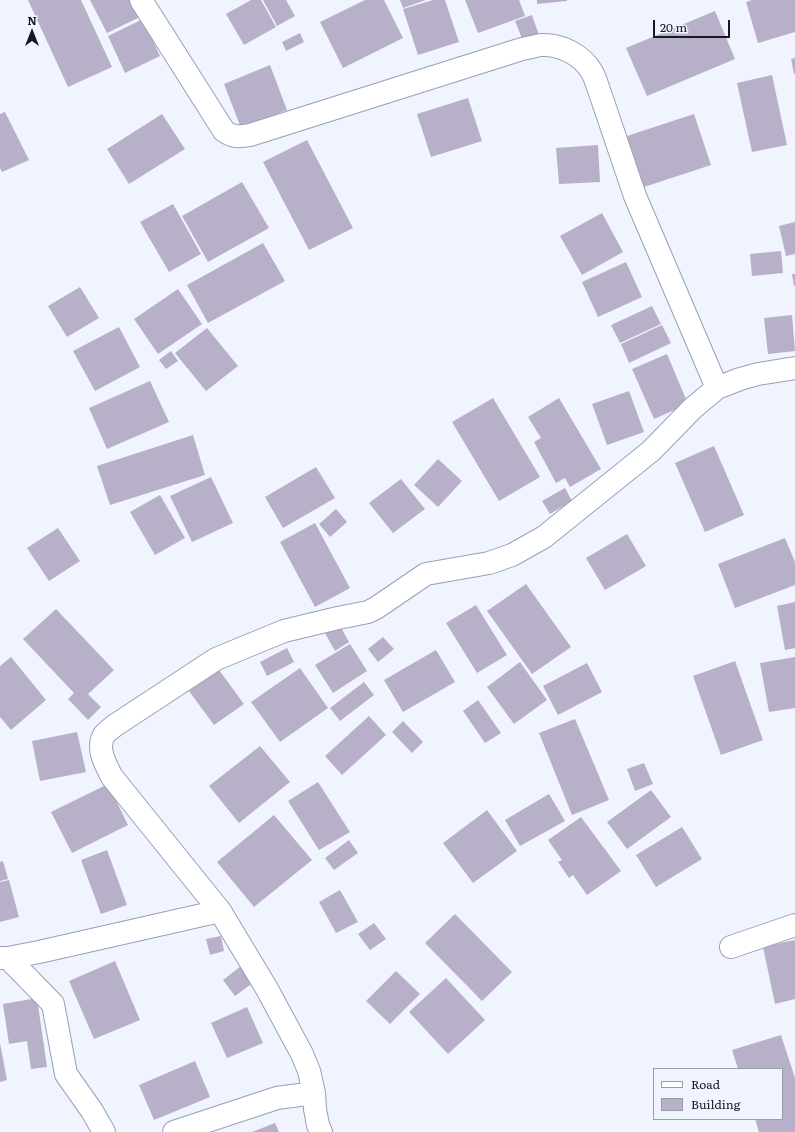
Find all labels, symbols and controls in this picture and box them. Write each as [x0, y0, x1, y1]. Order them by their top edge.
north arrow [12, 12, 52, 52]
text: N [27, 12, 37, 28]
scale bar [655, 12, 732, 38]
text: 20 m [660, 18, 687, 36]
legend [653, 1068, 783, 1120]
text: Road [691, 1075, 720, 1093]
text: Building [691, 1095, 740, 1113]

